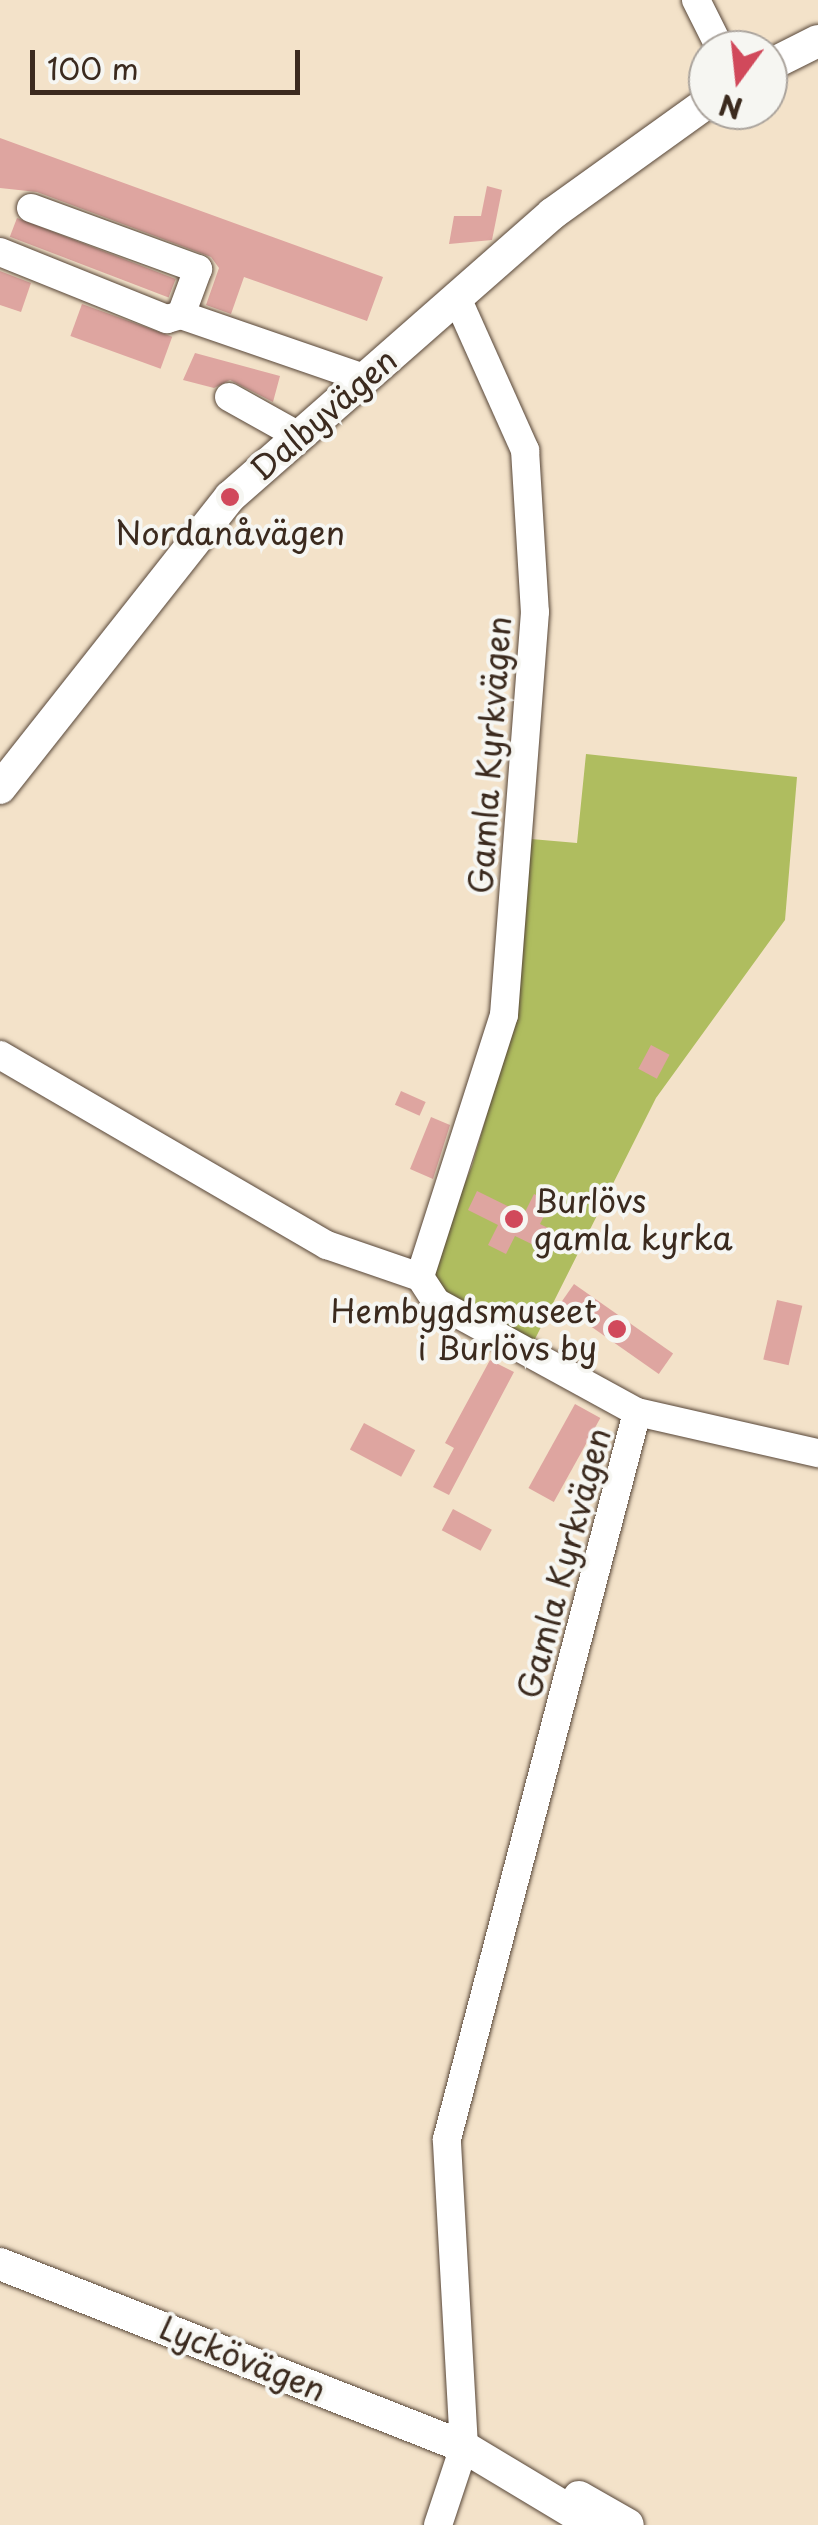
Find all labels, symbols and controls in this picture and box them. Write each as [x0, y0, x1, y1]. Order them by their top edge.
scale bar [35, 30, 305, 92]
north arrow [688, 30, 788, 130]
text: 100 m [47, 45, 139, 90]
text: N [714, 84, 747, 131]
street label: Dalbyvägen [242, 340, 404, 488]
marker: Nordanåvägen [219, 486, 241, 508]
place label: Nordanåvägen [115, 513, 345, 551]
street label: Gamla Kyrkvägen [460, 615, 518, 895]
place label: Burlövs gamla kyrka [534, 1182, 733, 1257]
marker: Burlövs gamla kyrka [503, 1208, 525, 1230]
place label: Hembygdsmuseet i Burlövs by [331, 1292, 597, 1367]
marker: Hembygdsmuseet i Burlövs by [606, 1318, 628, 1340]
street label: Gamla Kyrkvägen [509, 1424, 617, 1702]
street label: Lyckövägen [154, 2307, 332, 2409]

